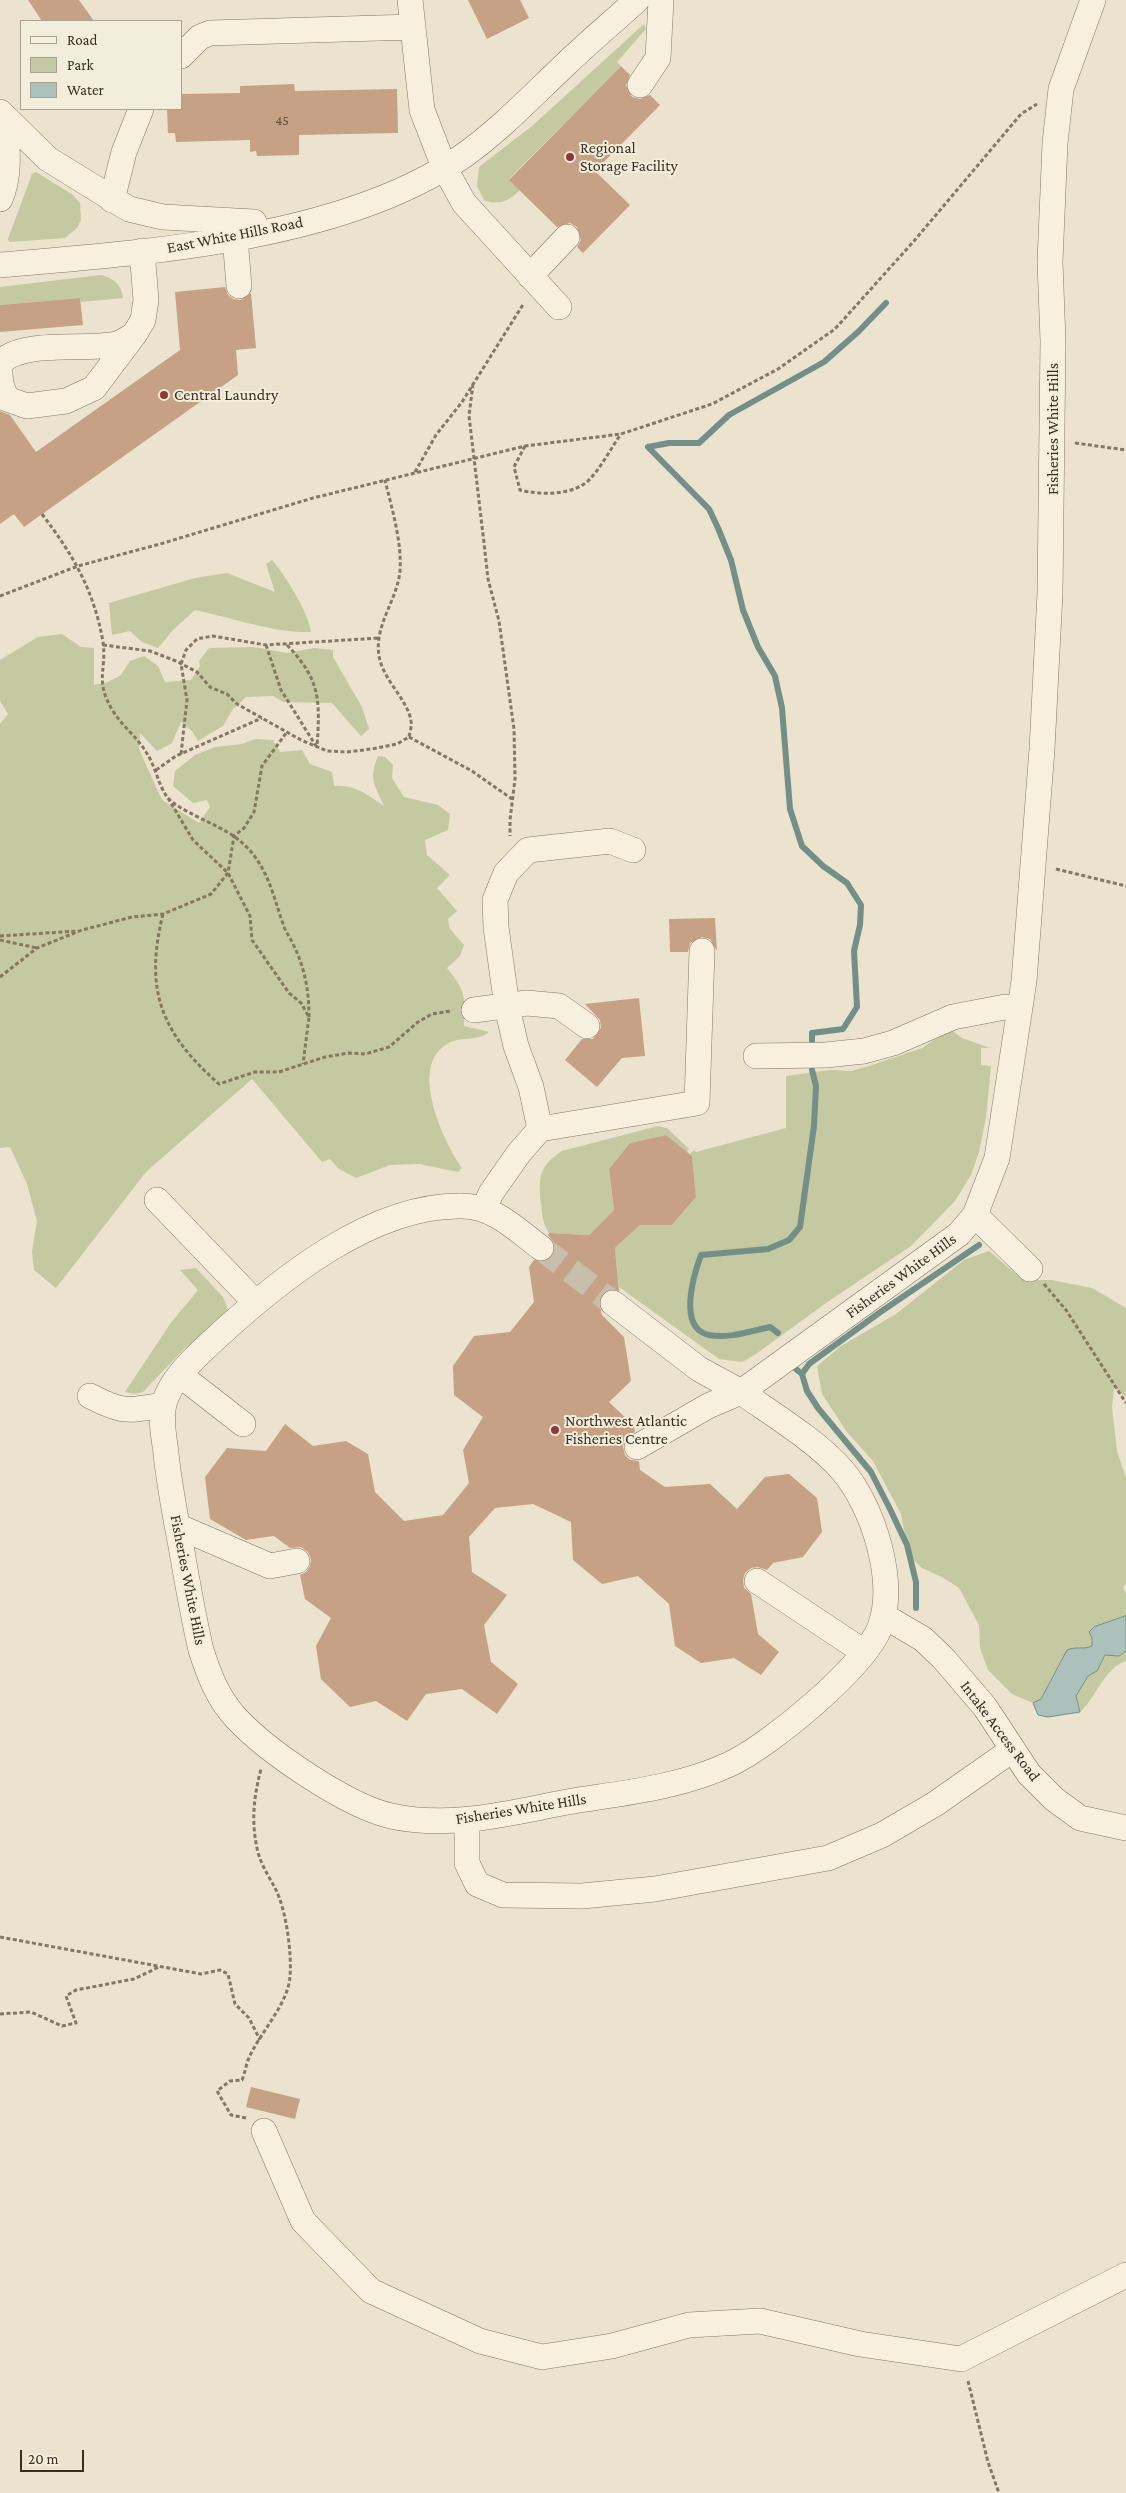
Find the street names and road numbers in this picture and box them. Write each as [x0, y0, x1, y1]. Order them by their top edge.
street label: East White Hills Road [165, 212, 305, 258]
street label: Fisheries White Hills [1043, 363, 1063, 495]
street label: Fisheries White Hills [842, 1229, 960, 1323]
street label: Fisheries White Hills [166, 1513, 210, 1647]
street label: Intake Access Road [956, 1677, 1044, 1785]
street label: Fisheries White Hills [454, 1789, 588, 1829]

